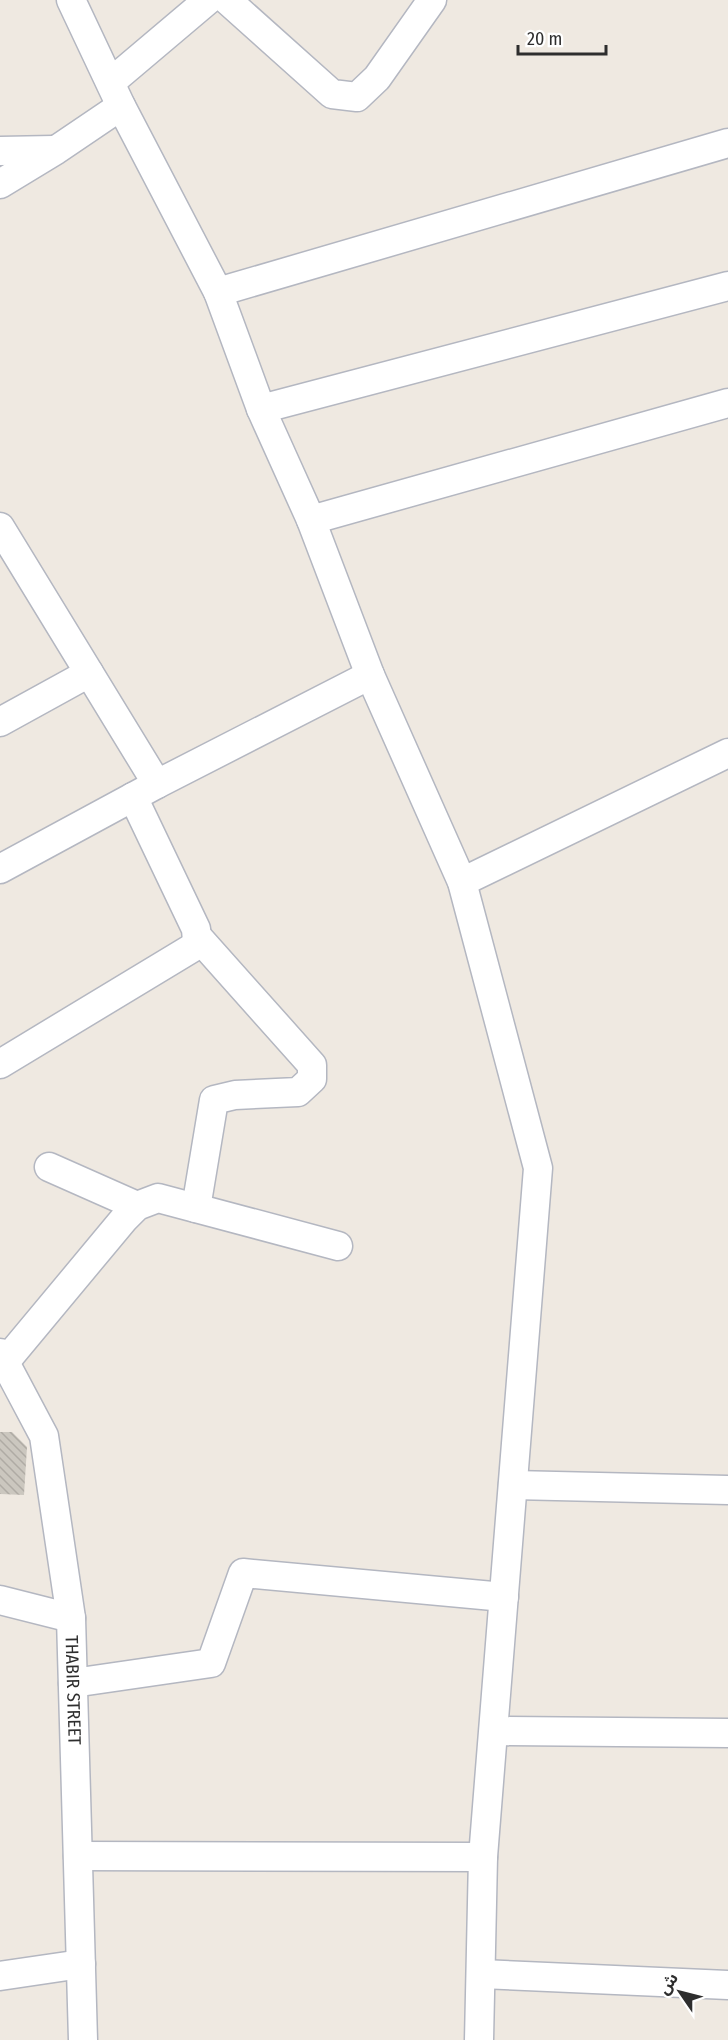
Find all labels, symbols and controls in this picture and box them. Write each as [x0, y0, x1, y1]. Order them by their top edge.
scale bar [518, 18, 606, 56]
text: 20 m [527, 28, 562, 50]
street label: THABIR STREET [60, 1635, 86, 1746]
north arrow [650, 1962, 710, 2022]
text: ش [654, 1969, 682, 1998]

